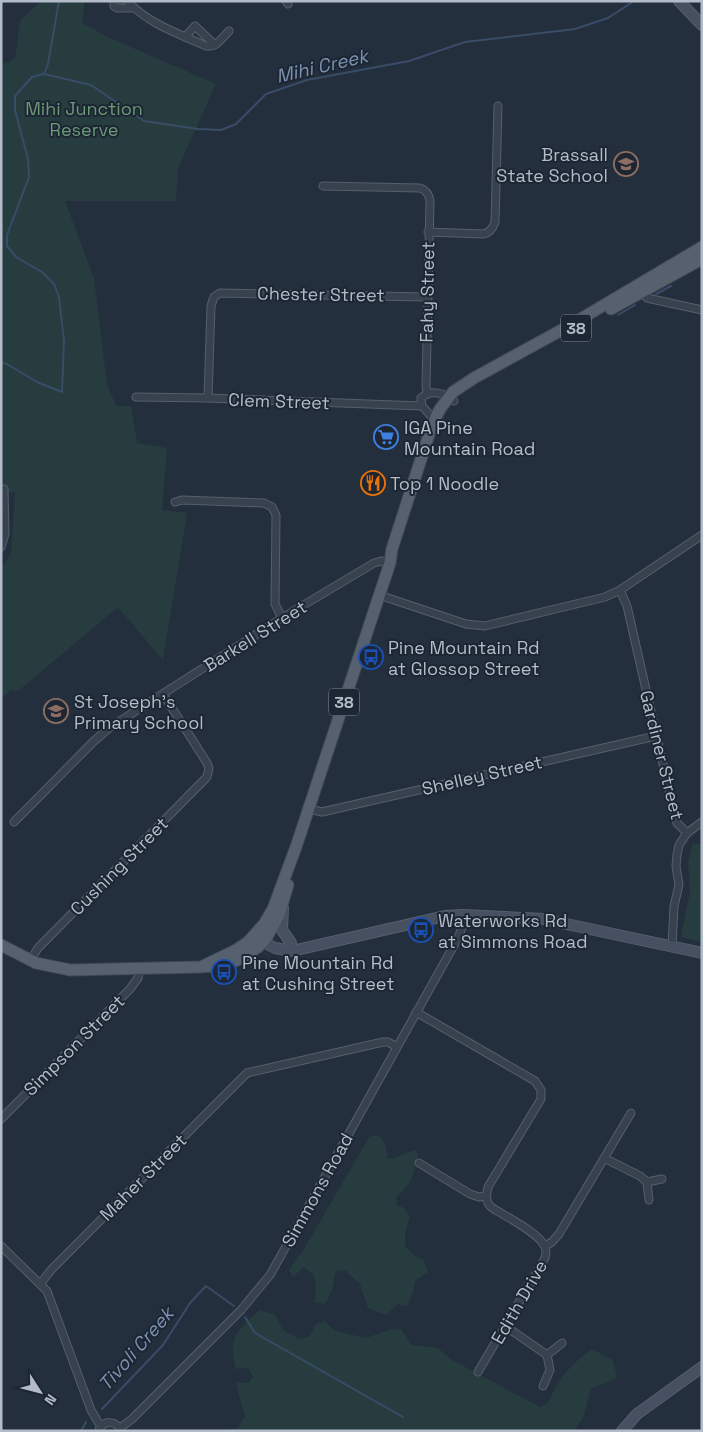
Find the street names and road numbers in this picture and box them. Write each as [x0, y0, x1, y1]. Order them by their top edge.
street label: Fahy Street [415, 241, 439, 343]
street label: Chester Street [257, 281, 385, 307]
road number: 38 [561, 314, 591, 342]
street label: Clem Street [228, 388, 330, 414]
street label: Barkell Street [199, 595, 311, 677]
street label: Gardiner Street [635, 688, 689, 822]
road number: 38 [329, 689, 359, 716]
street label: Shelley Street [420, 750, 544, 800]
street label: Cushing Street [65, 812, 173, 920]
street label: Simpson Street [19, 990, 129, 1100]
street label: Maher Street [95, 1129, 191, 1225]
street label: Simmons Road [276, 1129, 358, 1251]
street label: Edith Drive [486, 1256, 552, 1348]

